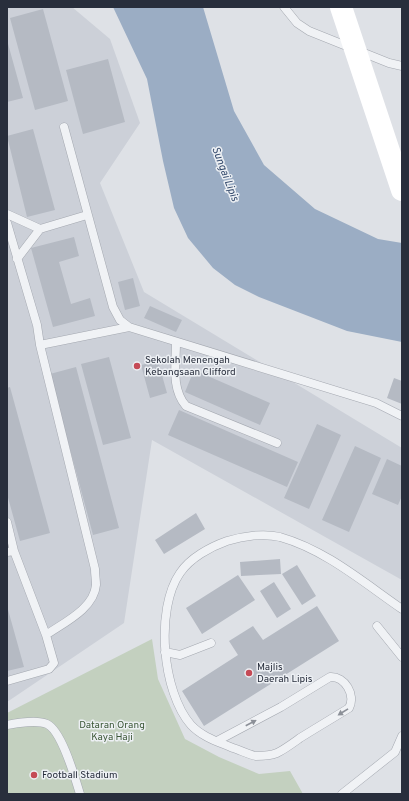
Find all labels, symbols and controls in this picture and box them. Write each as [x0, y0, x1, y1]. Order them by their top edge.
water label: Sungai Lipis [208, 145, 242, 204]
place label: Sekolah Menengah Kebangsaan Clifford [145, 354, 236, 379]
marker: Sekolah Menengah Kebangsaan Clifford [132, 361, 142, 371]
place label: Majlis Daerah Lipis [257, 661, 313, 686]
marker: Majlis Daerah Lipis [244, 668, 254, 678]
one-way arrow [338, 708, 348, 716]
park label: Dataran Orang Kaya Haji [79, 719, 145, 744]
one-way arrow [245, 720, 257, 726]
place label: Football Stadium [42, 769, 118, 782]
marker: Football Stadium [29, 770, 39, 780]

